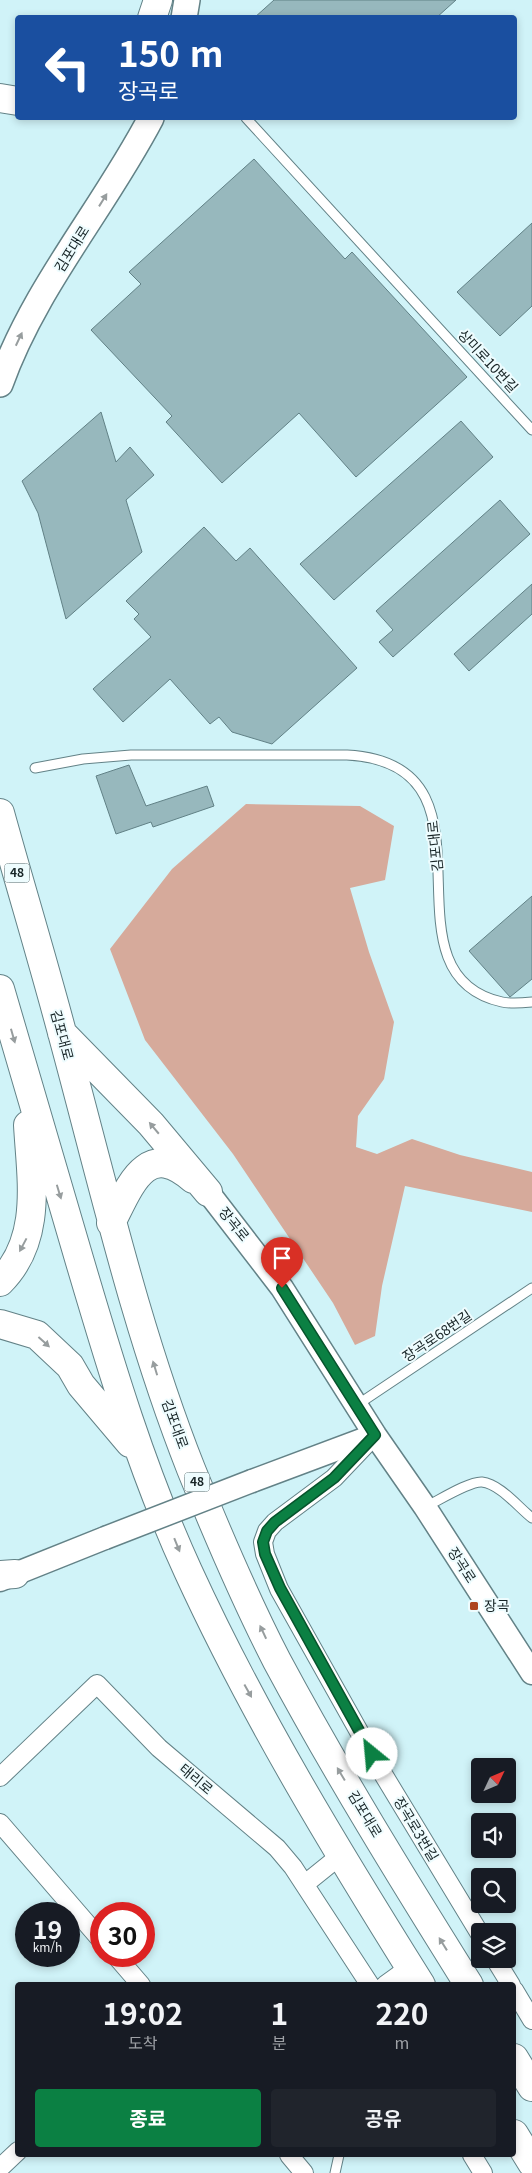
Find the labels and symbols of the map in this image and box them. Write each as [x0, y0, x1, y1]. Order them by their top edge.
one-way arrow [98, 193, 108, 207]
street label: 김포대로 [49, 221, 93, 276]
street label: 상미로10번길 [454, 324, 523, 396]
one-way arrow [16, 332, 24, 346]
street label: 김포대로 [421, 819, 447, 873]
road number: 48 [4, 864, 30, 882]
street label: 김포대로 [47, 1007, 79, 1062]
one-way arrow [10, 1029, 18, 1044]
one-way arrow [149, 1121, 160, 1134]
one-way arrow [55, 1185, 63, 1200]
street label: 장곡로 [215, 1202, 255, 1245]
pin [261, 1237, 303, 1288]
one-way arrow [19, 1238, 27, 1253]
street label: 장곡로68번길 [398, 1305, 475, 1366]
one-way arrow [38, 1337, 51, 1348]
one-way arrow [151, 1361, 159, 1376]
street label: 김포대로 [158, 1396, 194, 1451]
road number: 48 [184, 1472, 210, 1491]
one-way arrow [174, 1538, 182, 1552]
street label: 장곡로 [444, 1543, 482, 1586]
place label: 장곡 [484, 1595, 510, 1615]
marker: 장곡 [468, 1600, 480, 1612]
one-way arrow [259, 1625, 267, 1639]
one-way arrow [243, 1685, 252, 1698]
position arrow [345, 1727, 397, 1779]
street label: 태리로 [175, 1758, 218, 1798]
north arrow [471, 1758, 516, 1802]
one-way arrow [337, 1768, 346, 1781]
street label: 김포대로 [344, 1786, 388, 1841]
street label: 장곡로3번길 [390, 1792, 444, 1865]
speed limit sign: 30 [90, 1902, 155, 1967]
one-way arrow [438, 1937, 447, 1950]

